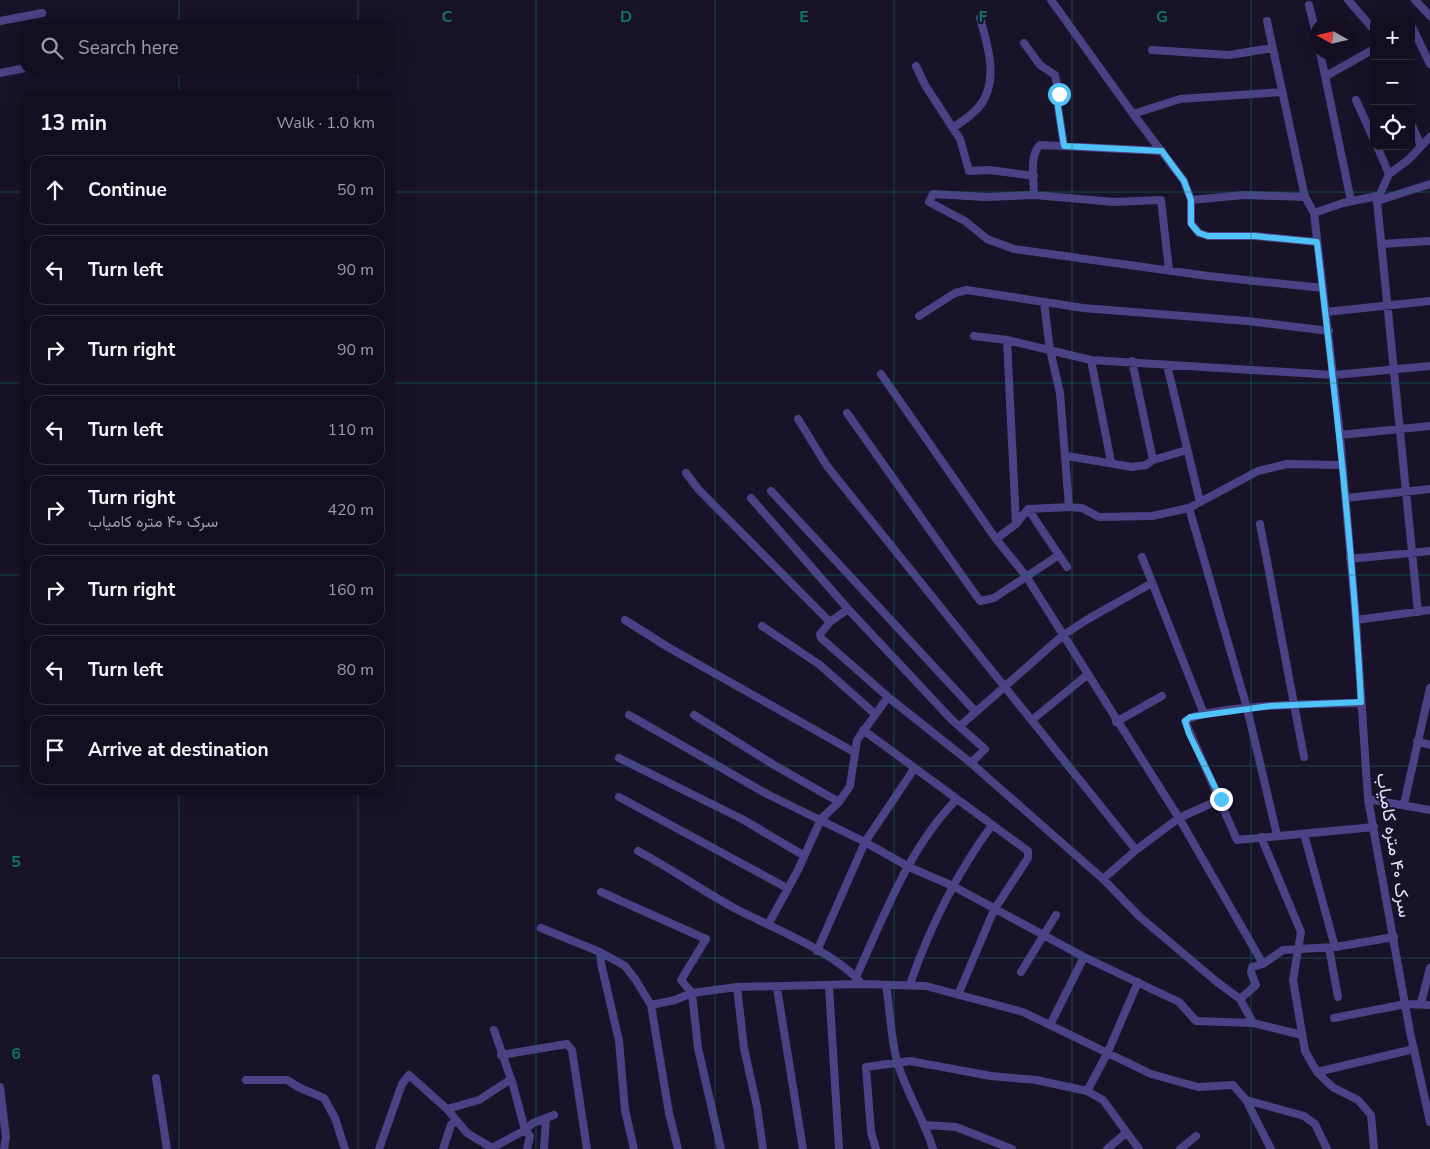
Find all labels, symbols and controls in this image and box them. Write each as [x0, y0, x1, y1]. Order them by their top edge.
text: C [442, 6, 453, 28]
text: D [620, 6, 632, 28]
text: E [799, 6, 809, 28]
text: F [979, 6, 988, 28]
text: G [1156, 6, 1168, 28]
north arrow [1310, 15, 1355, 60]
map controls [1370, 15, 1415, 150]
button: + [1370, 15, 1415, 60]
search box [20, 20, 395, 75]
icon: search [38, 34, 66, 62]
text: Search here [78, 35, 179, 61]
button: − [1370, 60, 1415, 105]
route start [1048, 83, 1071, 106]
button: locate [1370, 105, 1415, 150]
text: 13 min [40, 109, 107, 137]
text: Walk · 1.0 km [277, 112, 375, 134]
icon: ahead [41, 176, 69, 204]
text: Continue [88, 177, 167, 203]
text: 50 m [337, 179, 374, 201]
icon: left [41, 256, 69, 284]
text: Turn left [88, 257, 163, 283]
text: 90 m [337, 259, 374, 281]
icon: right [41, 336, 69, 364]
text: Turn right [88, 337, 175, 363]
text: 90 m [337, 339, 374, 361]
icon: left [41, 416, 69, 444]
text: Turn left [88, 417, 163, 443]
text: 110 m [327, 419, 374, 441]
text: Turn right [88, 485, 175, 511]
icon: right [41, 496, 69, 524]
text: 420 m [327, 499, 374, 521]
text: سرک ۴۰ متره کامیاب [88, 511, 218, 533]
icon: right [41, 576, 69, 604]
text: Turn right [88, 577, 175, 603]
text: 160 m [327, 579, 374, 601]
icon: left [41, 656, 69, 684]
text: Turn left [88, 657, 163, 683]
text: 80 m [337, 659, 374, 681]
icon: arrive [41, 736, 69, 764]
text: Arrive at destination [88, 737, 269, 763]
street label: سرک ۴۰ متره کامیاب [1371, 771, 1417, 919]
route end [1210, 788, 1233, 811]
text: 5 [11, 851, 21, 873]
text: 6 [11, 1043, 21, 1065]

